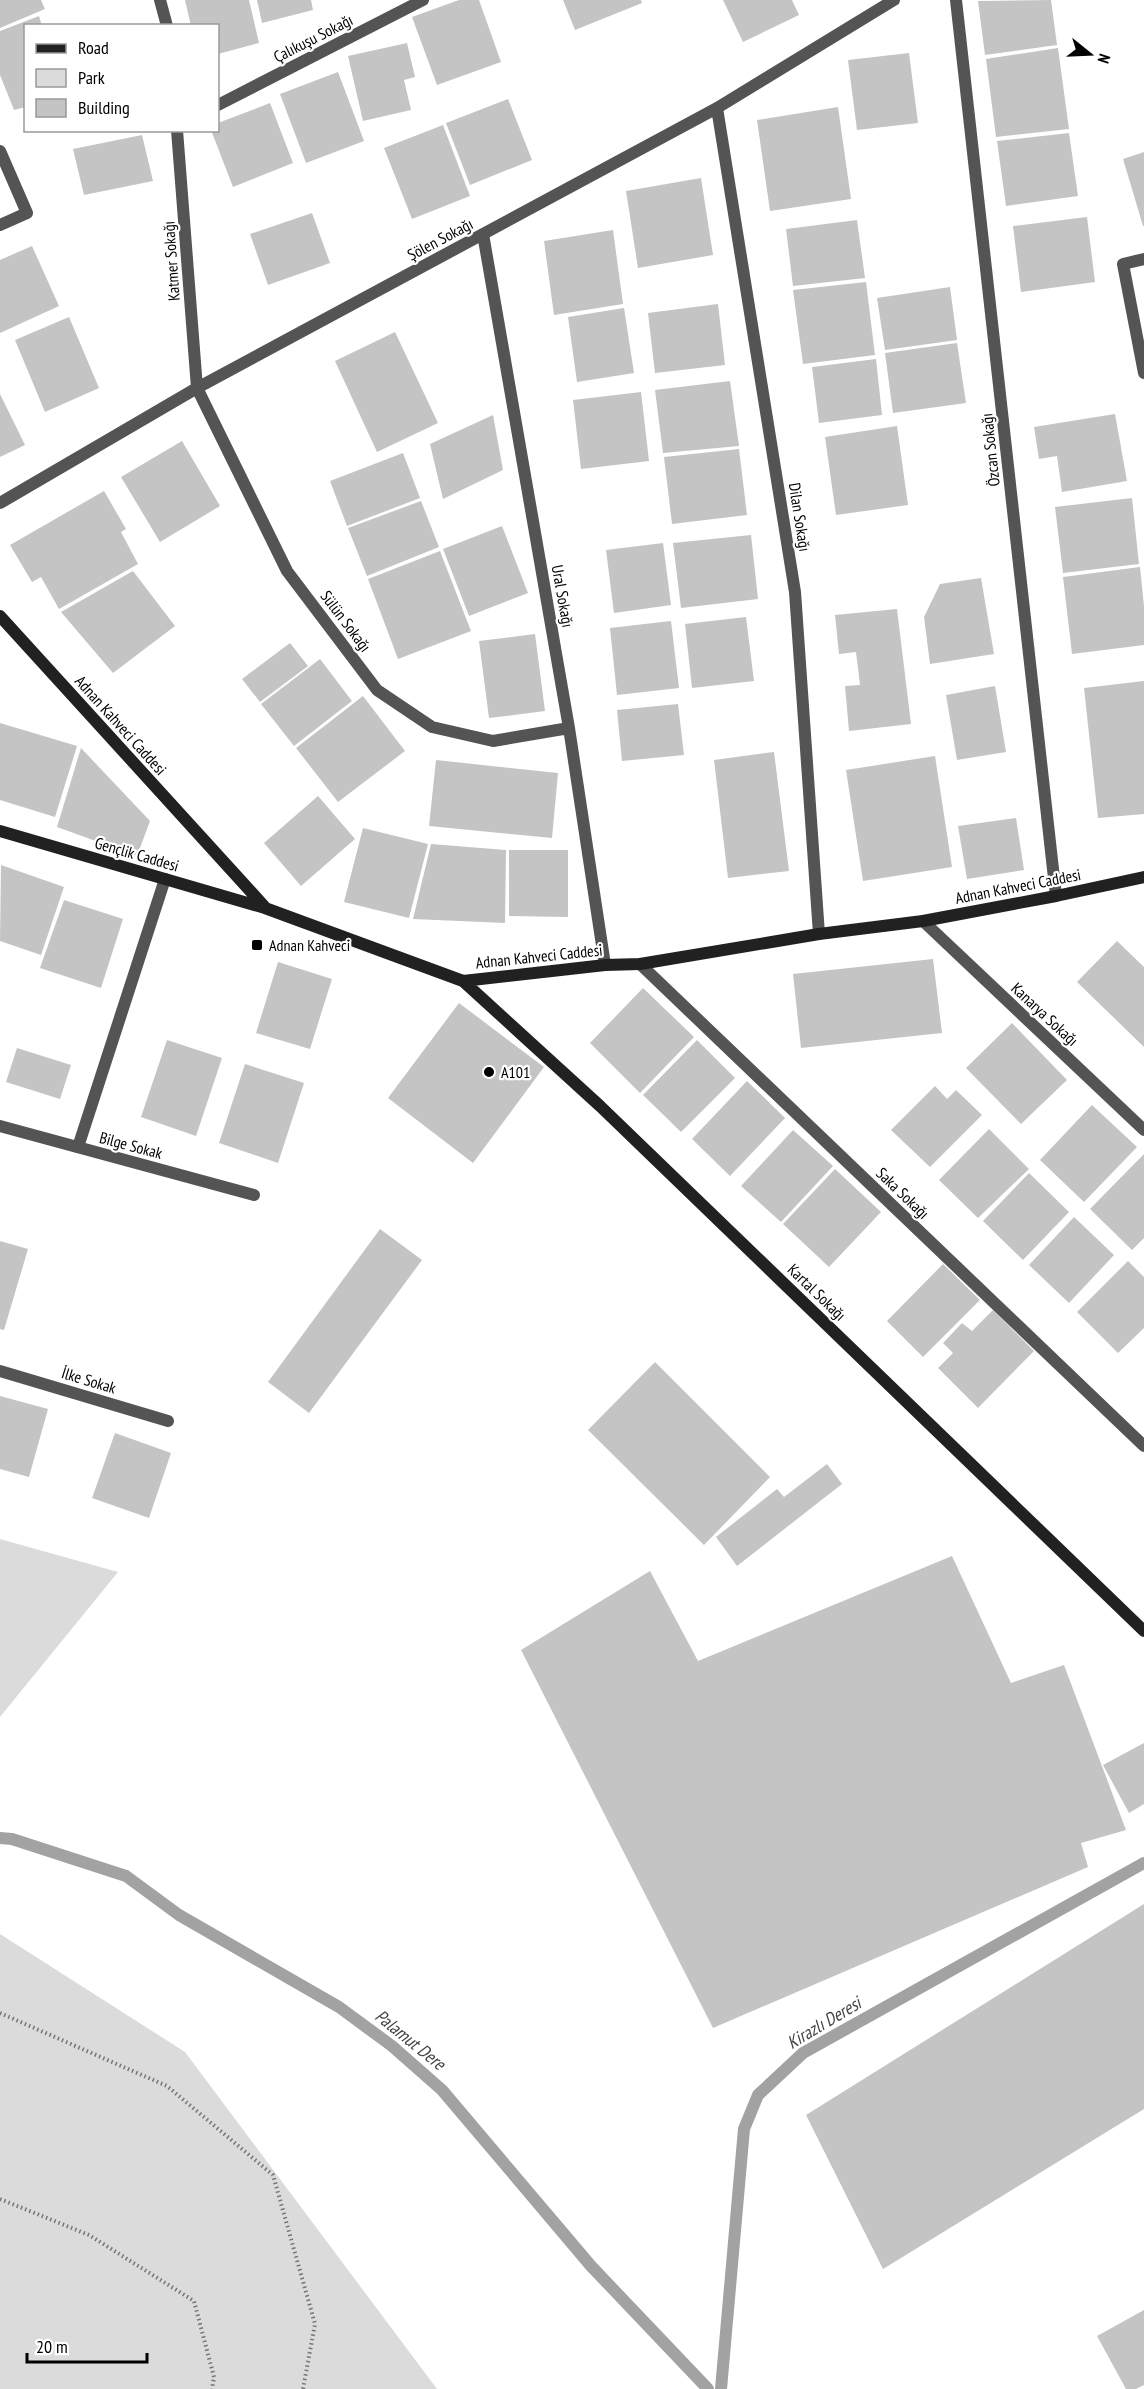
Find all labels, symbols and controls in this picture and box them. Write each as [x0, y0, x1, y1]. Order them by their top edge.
street label: Çalıkuşu Sokağı [270, 9, 356, 67]
legend [24, 24, 219, 132]
north arrow [1060, 24, 1120, 84]
text: Road [78, 36, 109, 59]
text: N [1093, 51, 1115, 66]
text: Park [78, 66, 105, 89]
text: Building [78, 96, 130, 119]
street label: Şölen Sokağı [404, 213, 476, 265]
street label: Katmer Sokağı [158, 220, 184, 302]
street label: Özcan Sokağı [976, 412, 1004, 488]
street label: Dilan Sokağı [785, 481, 815, 553]
street label: Ural Sokağı [548, 563, 578, 629]
street label: Sülün Sokağı [316, 586, 376, 656]
street label: Adnan Kahveci Caddesi [71, 671, 171, 779]
street label: Gençlik Caddesi [93, 832, 181, 876]
street label: Adnan Kahveci Caddesi [954, 864, 1082, 908]
place label: Adnan Kahveci [269, 935, 350, 955]
marker: Adnan Kahveci [250, 938, 264, 952]
street label: Adnan Kahveci Caddesi [475, 939, 603, 973]
street label: Kanarya Sokağı [1007, 978, 1083, 1050]
place label: A101 [501, 1062, 530, 1082]
marker: A101 [482, 1065, 496, 1079]
street label: Bilge Sokak [97, 1127, 165, 1163]
street label: Saka Sokağı [872, 1163, 934, 1223]
street label: Kartal Sokağı [784, 1259, 850, 1325]
street label: İlke Sokak [59, 1362, 119, 1398]
water label: Kirazlı Deresi [782, 1990, 867, 2054]
water label: Palamut Dere [371, 2004, 451, 2076]
scale bar [27, 2326, 147, 2364]
text: 20 m [36, 2335, 68, 2358]

